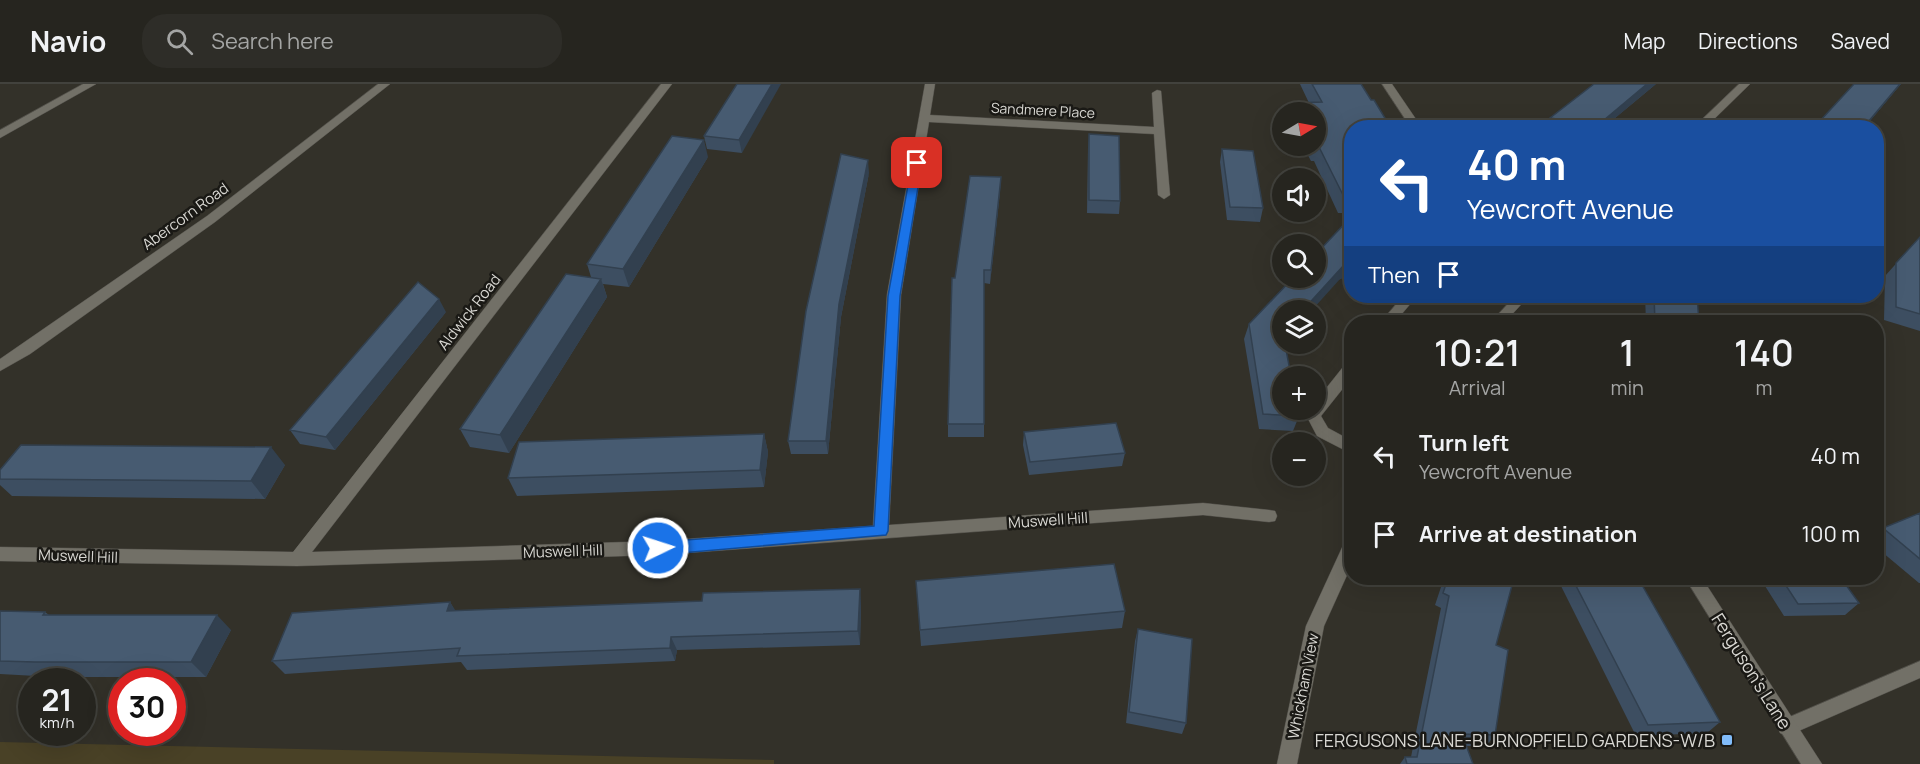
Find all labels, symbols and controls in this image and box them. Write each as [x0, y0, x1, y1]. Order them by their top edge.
search box [142, 14, 562, 68]
text: Navio [30, 22, 106, 60]
icon: search [163, 25, 196, 58]
text: Search here [211, 26, 334, 56]
text: Map [1624, 27, 1665, 55]
text: Directions [1698, 27, 1798, 55]
text: Saved [1831, 27, 1890, 55]
street label: Sandmere Place [991, 98, 1095, 122]
north arrow [1272, 102, 1326, 156]
map controls [1272, 102, 1326, 486]
text: 40 m [1467, 135, 1566, 193]
pin [891, 137, 942, 188]
icon: left [1368, 144, 1446, 222]
icon: arrive [900, 146, 933, 179]
button: sound [1272, 168, 1326, 222]
street label: Abercorn Road [137, 177, 233, 255]
text: Yewcroft Avenue [1467, 190, 1674, 227]
button: search [1272, 234, 1326, 288]
icon: arrive [1432, 258, 1465, 291]
text: Then [1368, 260, 1420, 290]
street label: Aldwick Road [433, 270, 505, 354]
button: layers [1272, 300, 1326, 354]
text: 10:21 [1434, 328, 1520, 377]
text: 1 [1620, 328, 1635, 377]
text: 140 [1734, 328, 1794, 377]
button: + [1272, 366, 1326, 420]
text: Arrival [1449, 374, 1506, 401]
text: min [1610, 374, 1644, 401]
text: m [1755, 374, 1772, 401]
text: Turn left [1419, 428, 1509, 458]
button: − [1272, 432, 1326, 486]
icon: left [1368, 440, 1401, 473]
text: 40 m [1811, 441, 1860, 471]
text: Yewcroft Avenue [1419, 458, 1572, 485]
street label: Muswell Hill [1007, 507, 1089, 533]
position arrow [626, 516, 690, 580]
icon: arrive [1368, 518, 1401, 551]
text: Arrive at destination [1419, 519, 1637, 549]
text: 100 m [1802, 519, 1860, 549]
street label: Muswell Hill [523, 539, 603, 563]
street label: Muswell Hill [38, 544, 118, 568]
street label: Ferguson's Lane [1707, 608, 1797, 734]
street label: Whickham View [1282, 631, 1324, 741]
speed limit sign: 30 [108, 668, 186, 746]
text: 21 [41, 679, 73, 720]
text: km/h [40, 712, 74, 733]
place label: FERGUSONS LANE-BURNOPFIELD GARDENS-W/B [1315, 728, 1715, 752]
marker: FERGUSONS LANE-BURNOPFIELD GARDENS-W/B [1720, 733, 1734, 747]

